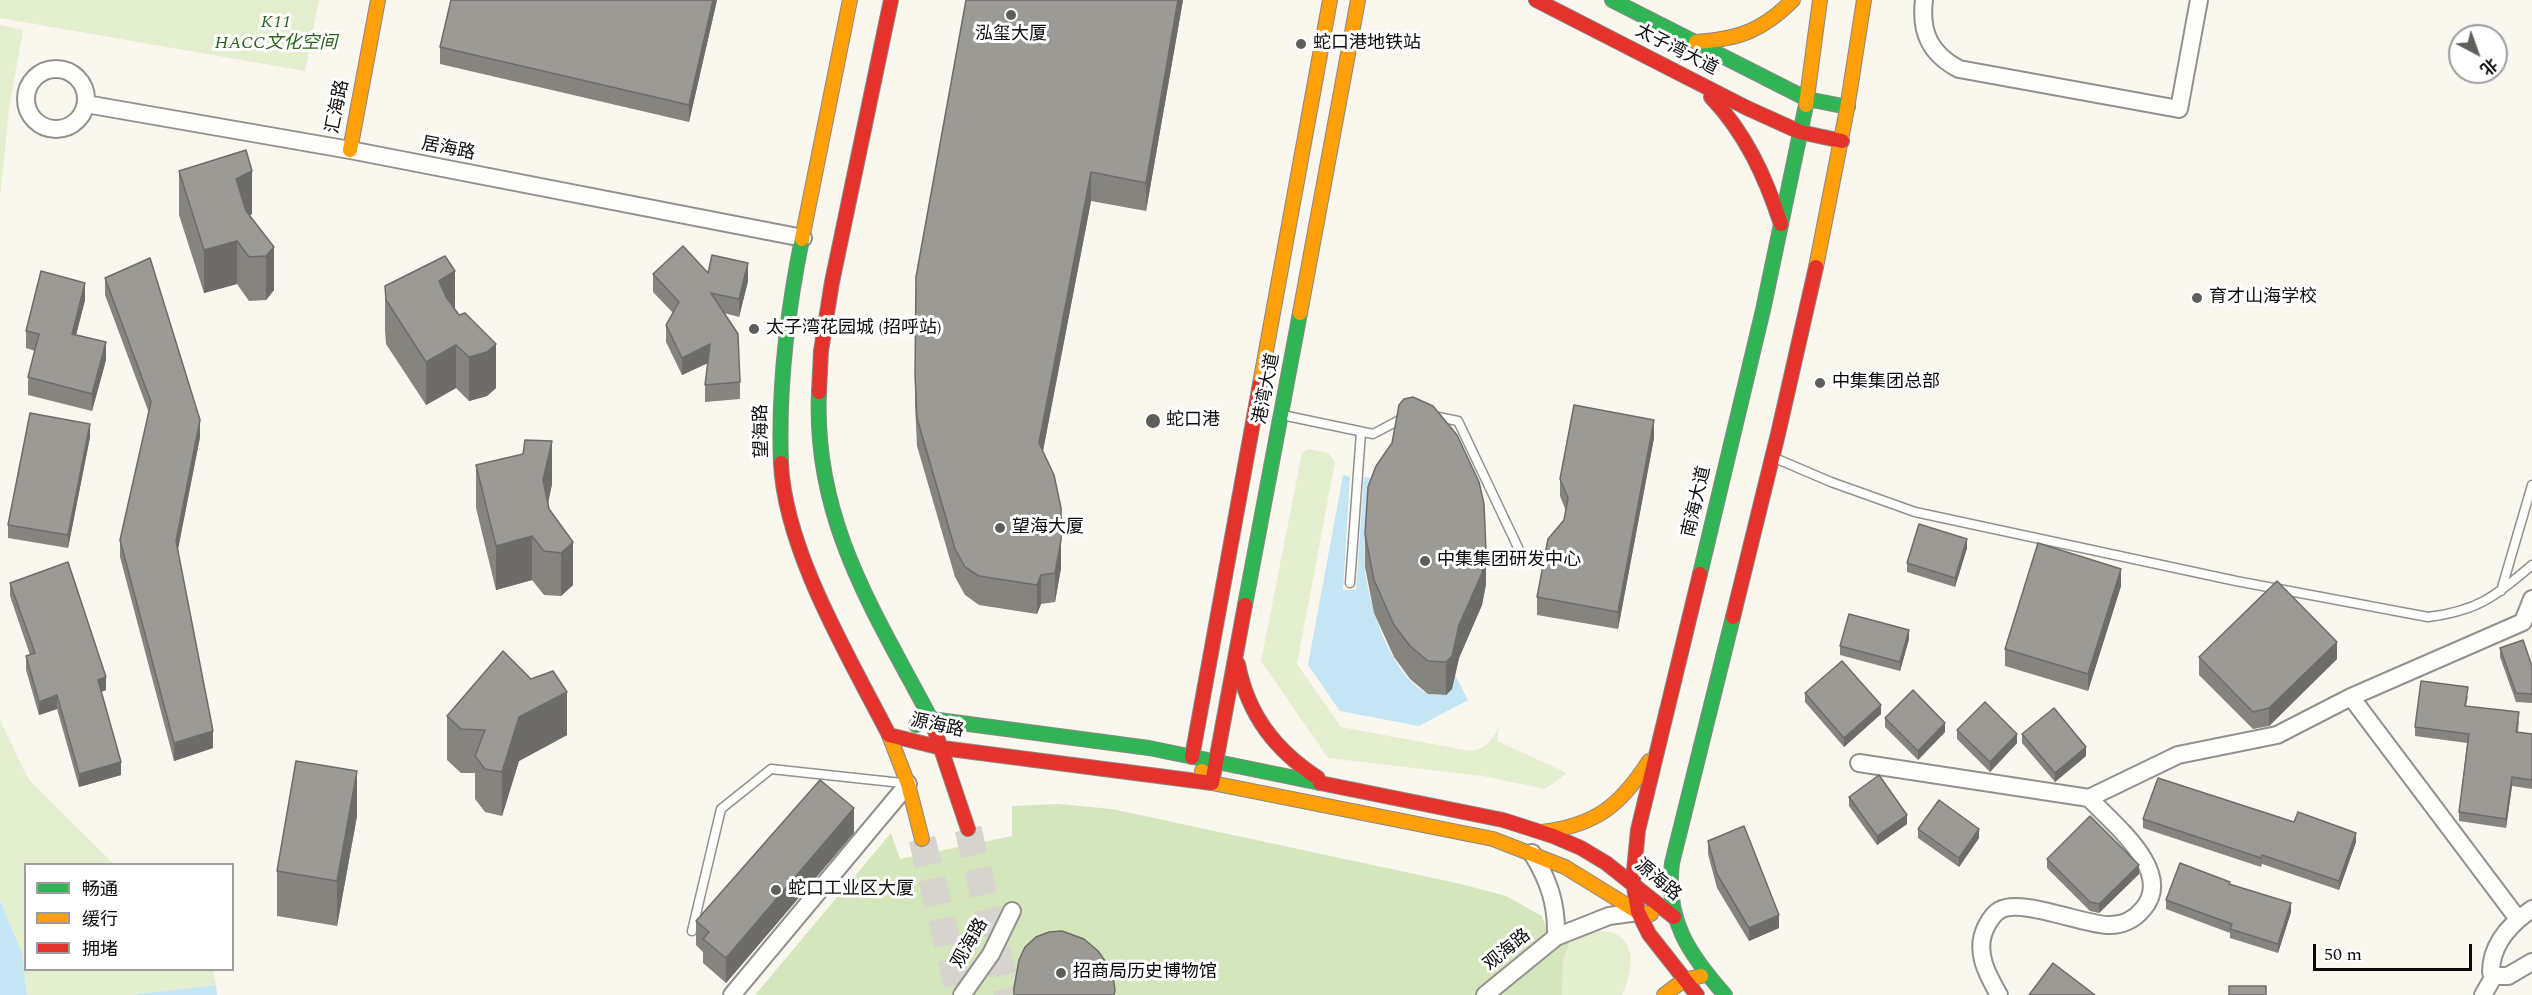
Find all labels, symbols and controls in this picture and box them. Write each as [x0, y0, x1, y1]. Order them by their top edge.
marker: 泓玺大厦 [1004, 8, 1018, 22]
park label: K11 HACC文化空间 [215, 12, 337, 54]
street label: 太子湾大道 [1631, 21, 1721, 81]
place label: 泓玺大厦 [975, 24, 1047, 46]
north arrow [2448, 24, 2508, 84]
place label: 蛇口港地铁站 [1313, 33, 1421, 55]
marker: 蛇口港地铁站 [1294, 37, 1308, 51]
text: 北 [2475, 52, 2502, 80]
street label: 汇海路 [323, 78, 355, 136]
street label: 居海路 [419, 134, 477, 166]
place label: 育才山海学校 [2209, 287, 2317, 309]
marker: 育才山海学校 [2190, 291, 2204, 305]
place label: 太子湾花园城 (招呼站) [766, 318, 941, 340]
marker: 太子湾花园城 (招呼站) [747, 322, 761, 336]
street label: 港湾大道 [1251, 352, 1285, 426]
place label: 中集集团总部 [1832, 372, 1940, 394]
marker: 中集集团总部 [1813, 376, 1827, 390]
street label: 望海路 [752, 404, 774, 458]
place label: 蛇口港 [1166, 410, 1220, 432]
marker: 蛇口港 [1144, 412, 1162, 430]
street label: 南海大道 [1679, 464, 1717, 540]
place label: 望海大厦 [1012, 517, 1084, 539]
marker: 望海大厦 [993, 521, 1007, 535]
place label: 中集集团研发中心 [1437, 550, 1581, 572]
marker: 中集集团研发中心 [1418, 554, 1432, 568]
street label: 源海路 [908, 711, 966, 743]
street label: 源海路 [1629, 855, 1685, 907]
legend [24, 863, 234, 971]
text: 畅通 [82, 876, 118, 903]
place label: 蛇口工业区大厦 [788, 879, 914, 901]
marker: 蛇口工业区大厦 [769, 883, 783, 897]
text: 缓行 [82, 906, 118, 933]
street label: 观海路 [948, 915, 994, 973]
street label: 观海路 [1480, 926, 1536, 976]
scale bar [2316, 932, 2475, 970]
text: 拥堵 [82, 936, 118, 963]
text: 50 m [2324, 941, 2362, 968]
place label: 招商局历史博物馆 [1073, 962, 1217, 984]
marker: 招商局历史博物馆 [1054, 966, 1068, 980]

